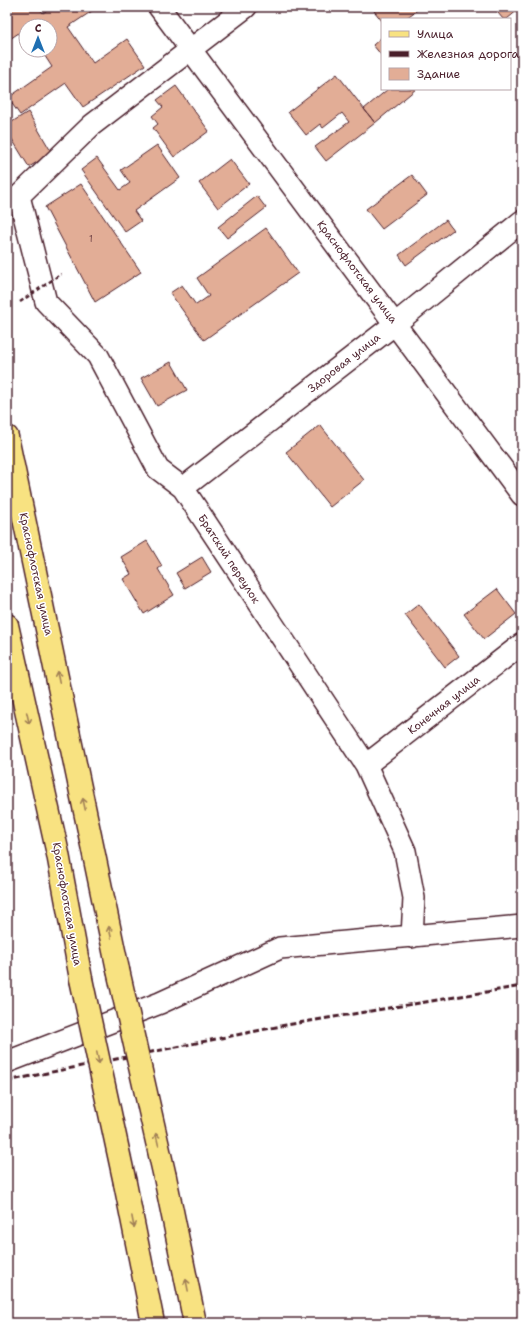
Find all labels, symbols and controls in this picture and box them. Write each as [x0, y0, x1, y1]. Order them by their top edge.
north arrow [18, 18, 58, 58]
legend [381, 18, 511, 90]
text: С [35, 21, 42, 36]
text: Улица [417, 26, 454, 42]
text: Железная дорога [417, 46, 520, 62]
text: Здание [417, 66, 461, 82]
street label: Краснофлотская улица [313, 218, 401, 327]
house number: 1 [89, 233, 93, 245]
street label: Здоровая улица [305, 330, 383, 396]
street label: Краснофлотская улица [16, 511, 56, 637]
street label: Братский переулок [194, 511, 264, 607]
one-way arrow [53, 671, 61, 684]
street label: Конечная улица [405, 672, 483, 738]
one-way arrow [24, 711, 32, 724]
one-way arrow [80, 798, 88, 811]
street label: Краснофлотская улица [49, 841, 85, 967]
one-way arrow [106, 926, 114, 939]
one-way arrow [94, 1051, 102, 1064]
one-way arrow [152, 1132, 160, 1145]
one-way arrow [129, 1215, 137, 1228]
one-way arrow [183, 1279, 191, 1292]

